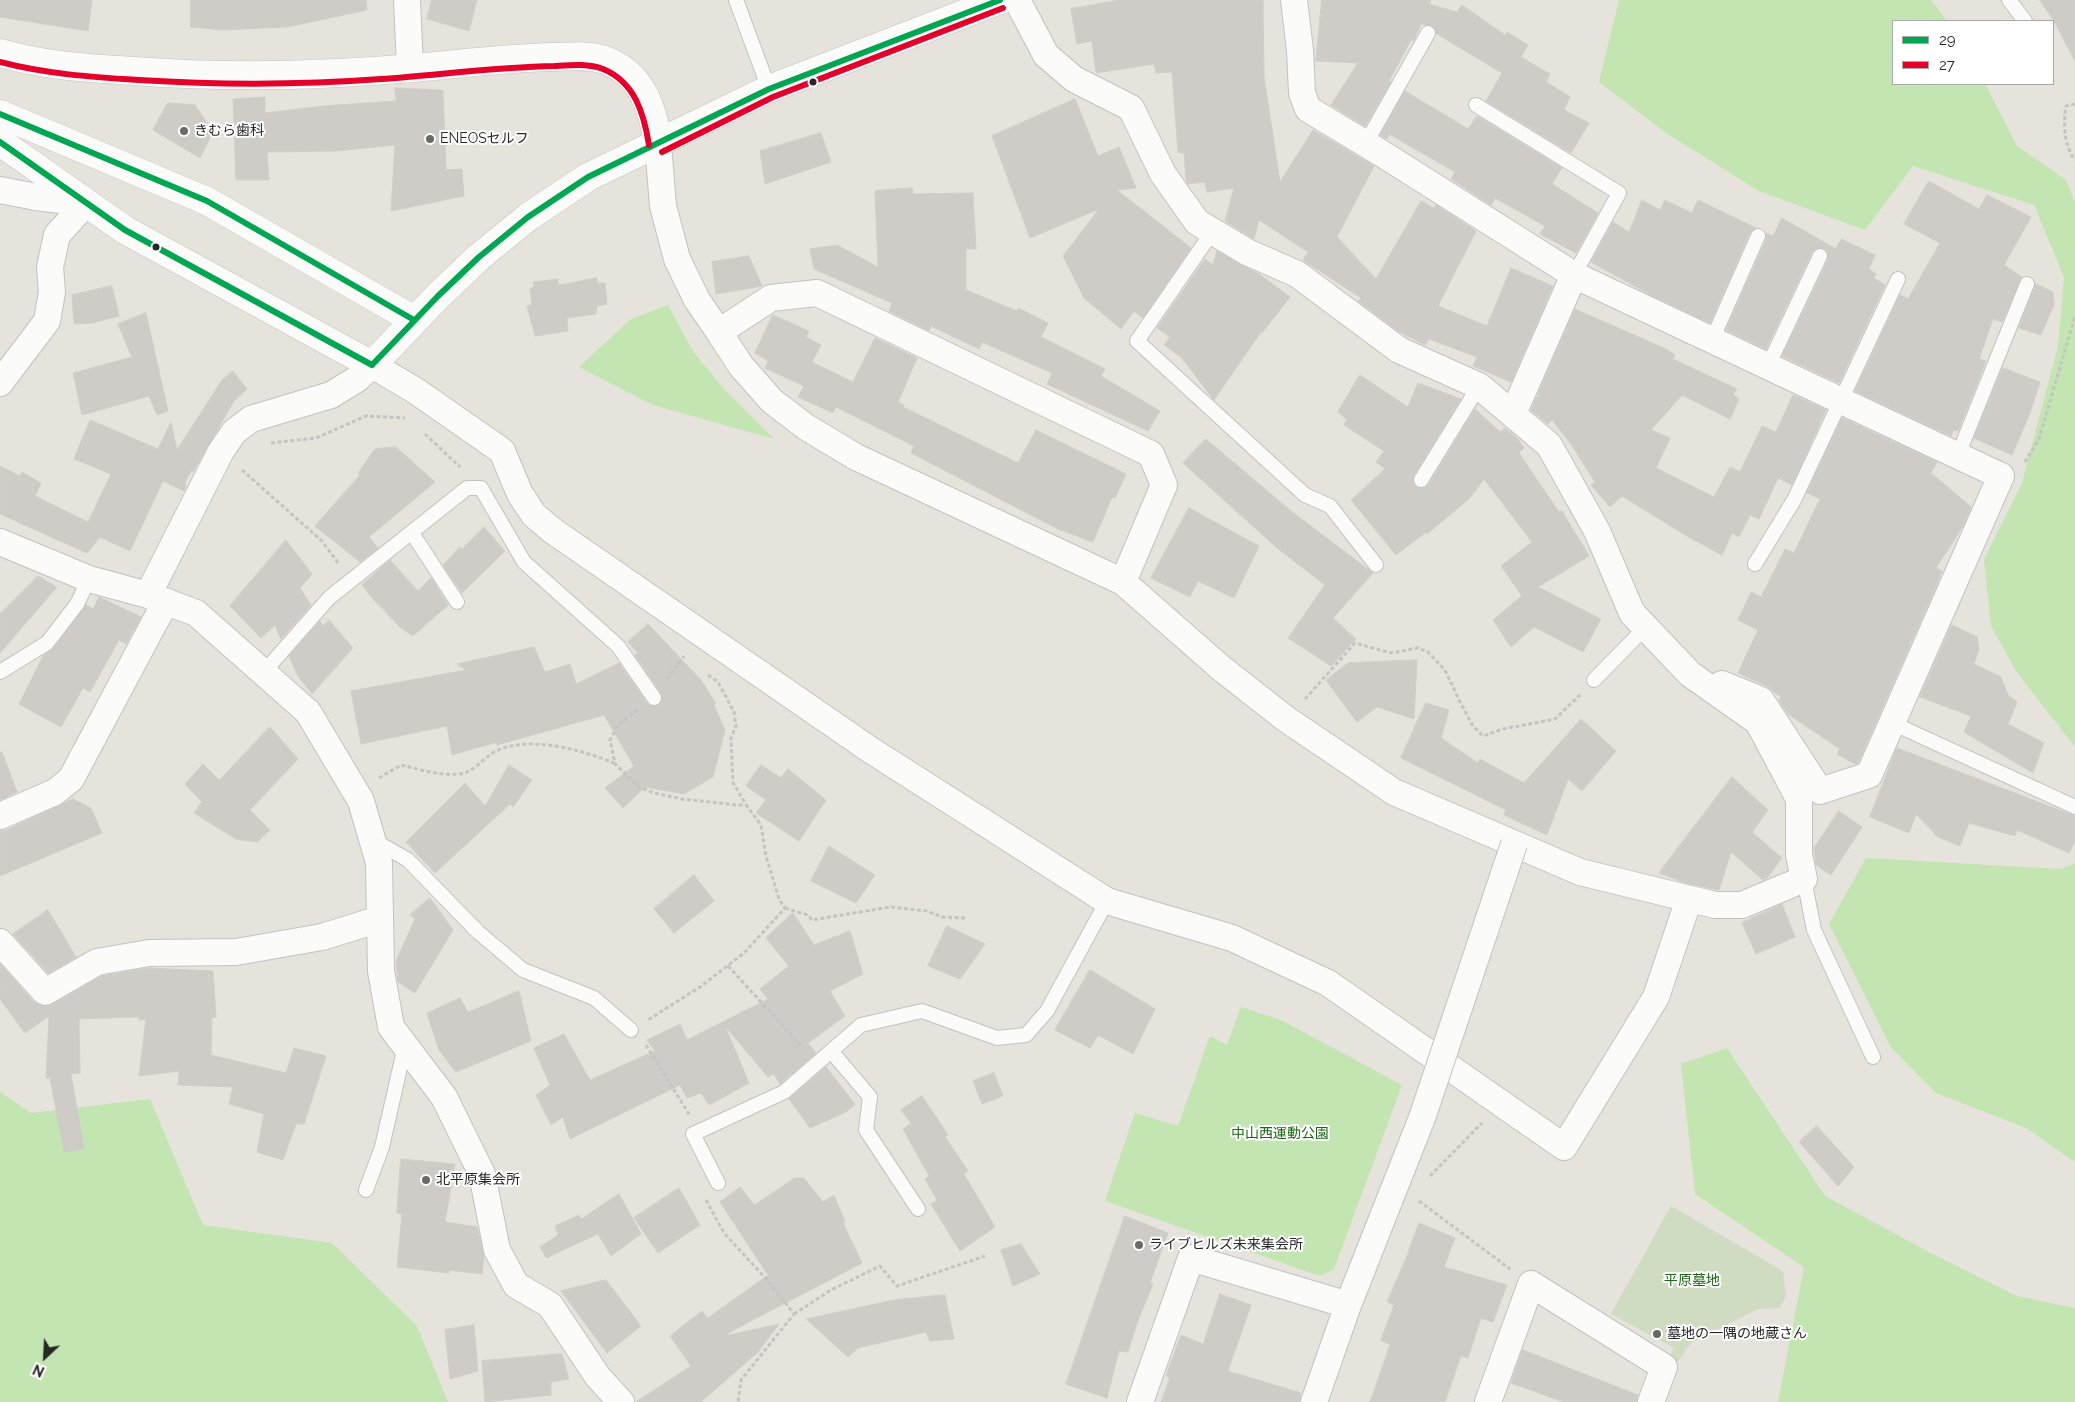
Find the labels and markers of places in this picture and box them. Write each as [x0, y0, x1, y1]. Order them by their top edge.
unlabelled marker [808, 77, 818, 87]
place label: きむら歯科 [194, 123, 264, 139]
marker: きむら歯科 [178, 125, 190, 137]
place label: ENEOSセルフ [440, 131, 529, 147]
marker: ENEOSセルフ [424, 133, 436, 145]
unlabelled marker [151, 242, 161, 252]
place label: 北平原集会所 [436, 1172, 520, 1188]
marker: 北平原集会所 [420, 1174, 432, 1186]
place label: ライブヒルズ未来集会所 [1149, 1237, 1303, 1253]
marker: ライブヒルズ未来集会所 [1133, 1239, 1145, 1251]
place label: 墓地の一隅の地蔵さん [1667, 1326, 1807, 1342]
marker: 墓地の一隅の地蔵さん [1651, 1328, 1663, 1340]

